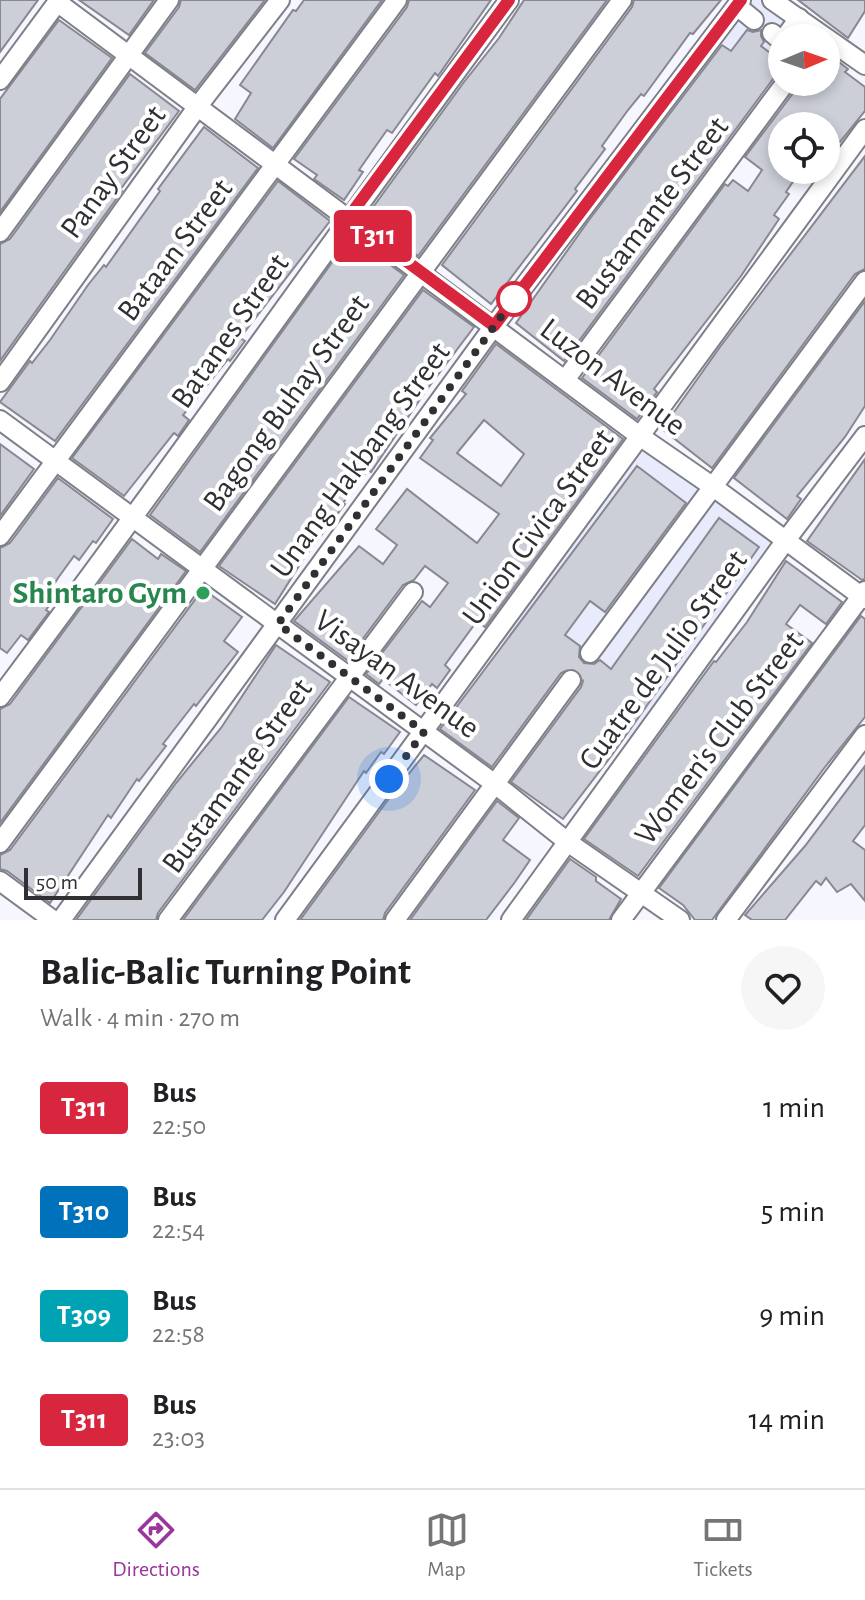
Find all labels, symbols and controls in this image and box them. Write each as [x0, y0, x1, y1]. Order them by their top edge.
north arrow [768, 24, 840, 96]
map controls [768, 24, 840, 184]
street label: Panay Street [54, 100, 172, 244]
street label: Bustamante Street [569, 111, 735, 315]
button: locate [768, 112, 840, 184]
street label: Bataan Street [112, 173, 238, 327]
line badge: T311 [317, 210, 429, 262]
text: T311 [350, 222, 396, 250]
street label: Batanes Street [165, 248, 295, 414]
unlabelled marker [497, 282, 531, 316]
street label: Bagong Buhay Street [197, 289, 375, 517]
street label: Luzon Avenue [534, 312, 692, 442]
street label: Unang Hakbang Street [264, 337, 456, 583]
street label: Union Civica Street [456, 423, 620, 631]
street label: Cuatre de Julio Street [573, 544, 753, 776]
place label: Shintaro Gym [13, 577, 187, 609]
marker: Shintaro Gym [194, 584, 212, 602]
street label: Visayan Avenue [309, 604, 485, 744]
street label: Women's Club Street [629, 625, 809, 851]
street label: Bustamante Street [156, 673, 318, 879]
your location [369, 759, 409, 799]
scale bar [24, 864, 142, 900]
text: 50 m [36, 871, 78, 893]
button: heart [741, 946, 825, 1030]
text: Balic-Balic Turning Point [40, 954, 411, 992]
text: Walk · 4 min · 270 m [40, 1005, 240, 1031]
text: Bus [152, 1078, 197, 1108]
text: 1 min [763, 1093, 825, 1123]
text: T311 [61, 1094, 107, 1122]
text: 22:50 [152, 1113, 206, 1139]
text: Bus [152, 1182, 197, 1212]
text: 5 min [761, 1197, 825, 1227]
text: T310 [59, 1198, 109, 1226]
text: 22:54 [152, 1217, 205, 1243]
text: Bus [152, 1286, 197, 1316]
text: 9 min [759, 1301, 825, 1331]
text: T309 [57, 1302, 111, 1330]
text: 22:58 [152, 1321, 205, 1347]
text: Bus [152, 1390, 197, 1420]
text: 14 min [749, 1405, 825, 1435]
text: T311 [61, 1406, 107, 1434]
text: 23:03 [152, 1425, 205, 1451]
tab: Directions [112, 1508, 200, 1582]
tab: Map [425, 1508, 469, 1582]
tab: Tickets [693, 1508, 753, 1582]

